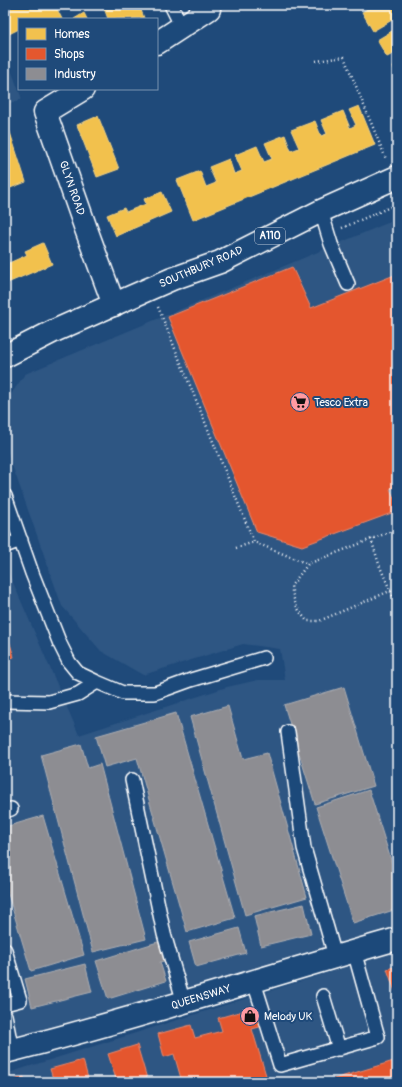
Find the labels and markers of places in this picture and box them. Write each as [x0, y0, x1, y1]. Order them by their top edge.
supermarket icon: Tesco Extra [289, 391, 311, 413]
place label: Tesco Extra [314, 396, 368, 409]
shop icon: Melody UK [239, 1005, 261, 1027]
place label: Melody UK [264, 1010, 313, 1023]

